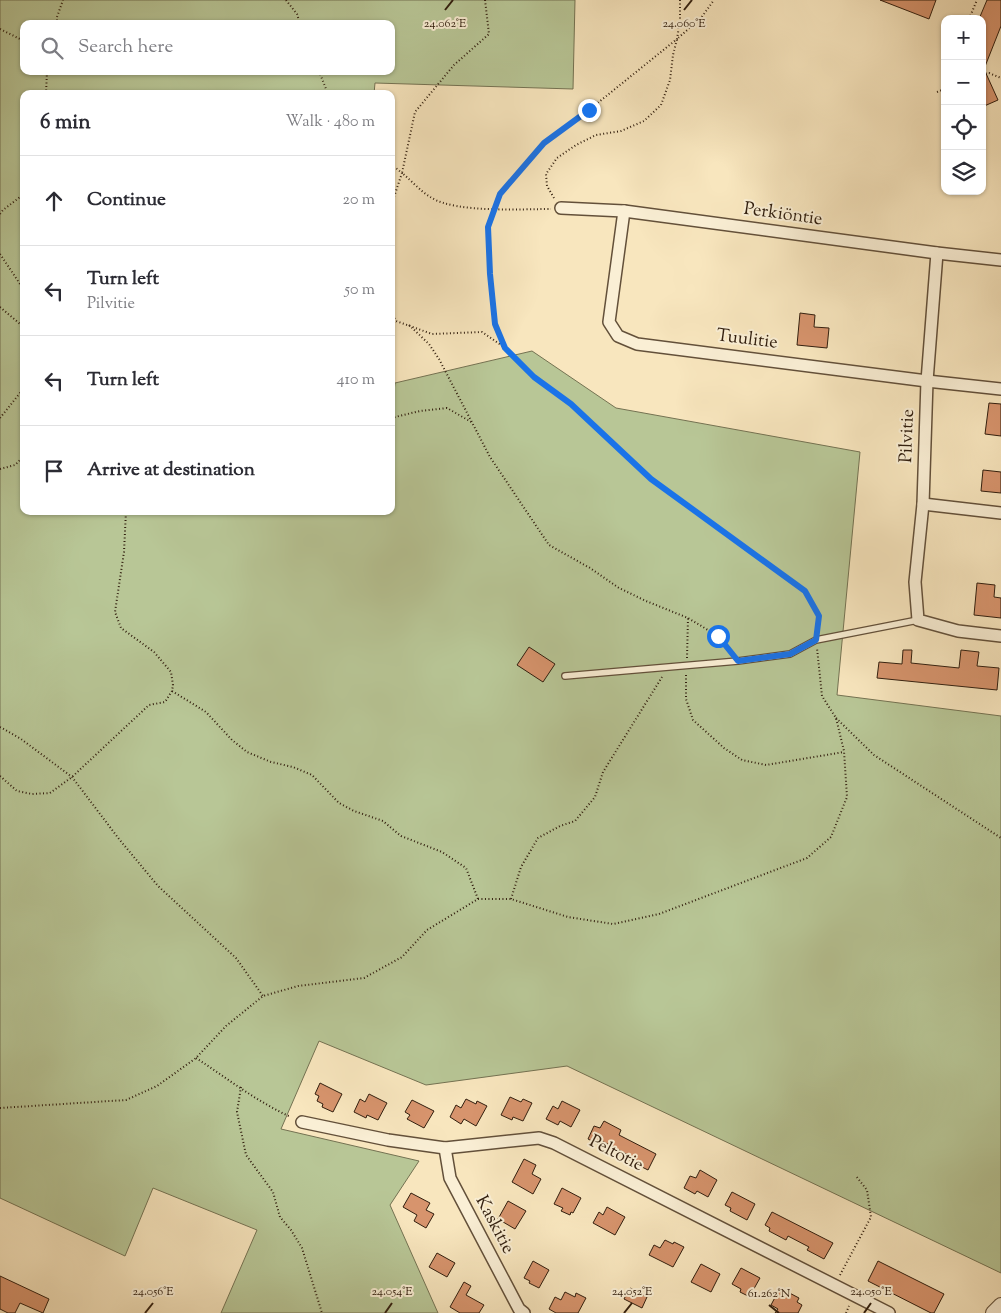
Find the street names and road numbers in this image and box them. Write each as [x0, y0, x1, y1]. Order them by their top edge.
street label: Perkiöntie [742, 197, 824, 233]
street label: Tuulitie [715, 323, 779, 357]
street label: Pilvitie [894, 409, 922, 463]
street label: Peltotie [584, 1129, 648, 1179]
street label: Kaskitie [468, 1191, 520, 1259]

